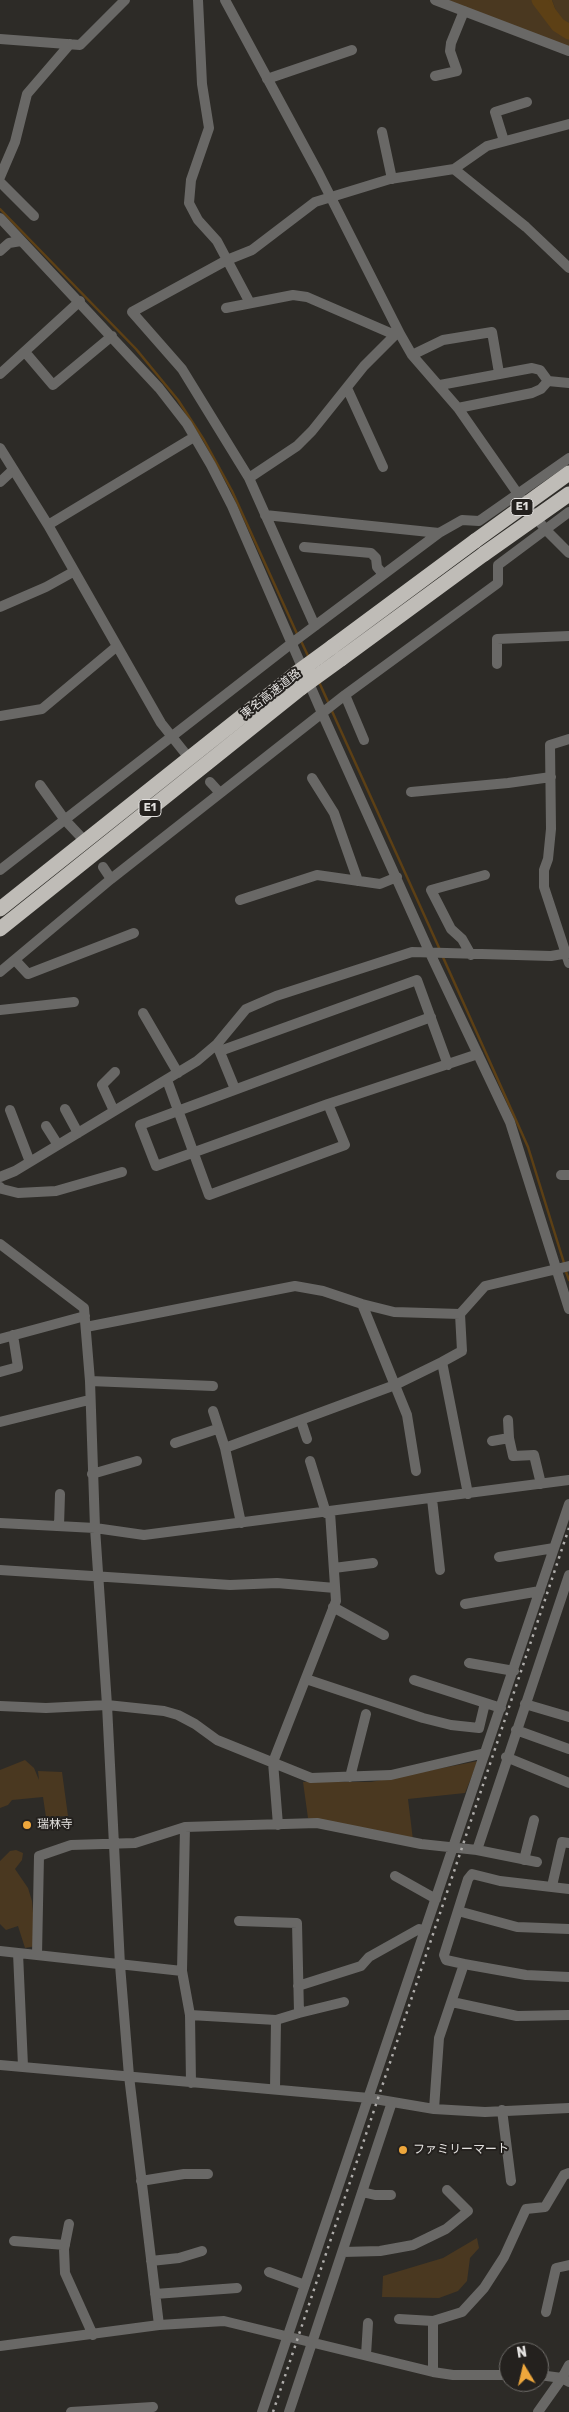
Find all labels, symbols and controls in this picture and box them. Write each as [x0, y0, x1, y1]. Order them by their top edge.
road number: E1 [511, 498, 533, 516]
street label: 東名高速道路 [238, 666, 304, 722]
road number: E1 [139, 800, 161, 816]
place label: 瑞林寺 [37, 1818, 73, 1832]
marker: 瑞林寺 [21, 1819, 33, 1831]
place label: ファミリーマート [413, 2143, 509, 2157]
marker: ファミリーマート [397, 2144, 409, 2156]
north arrow [499, 2342, 549, 2392]
text: N [515, 2343, 528, 2362]

